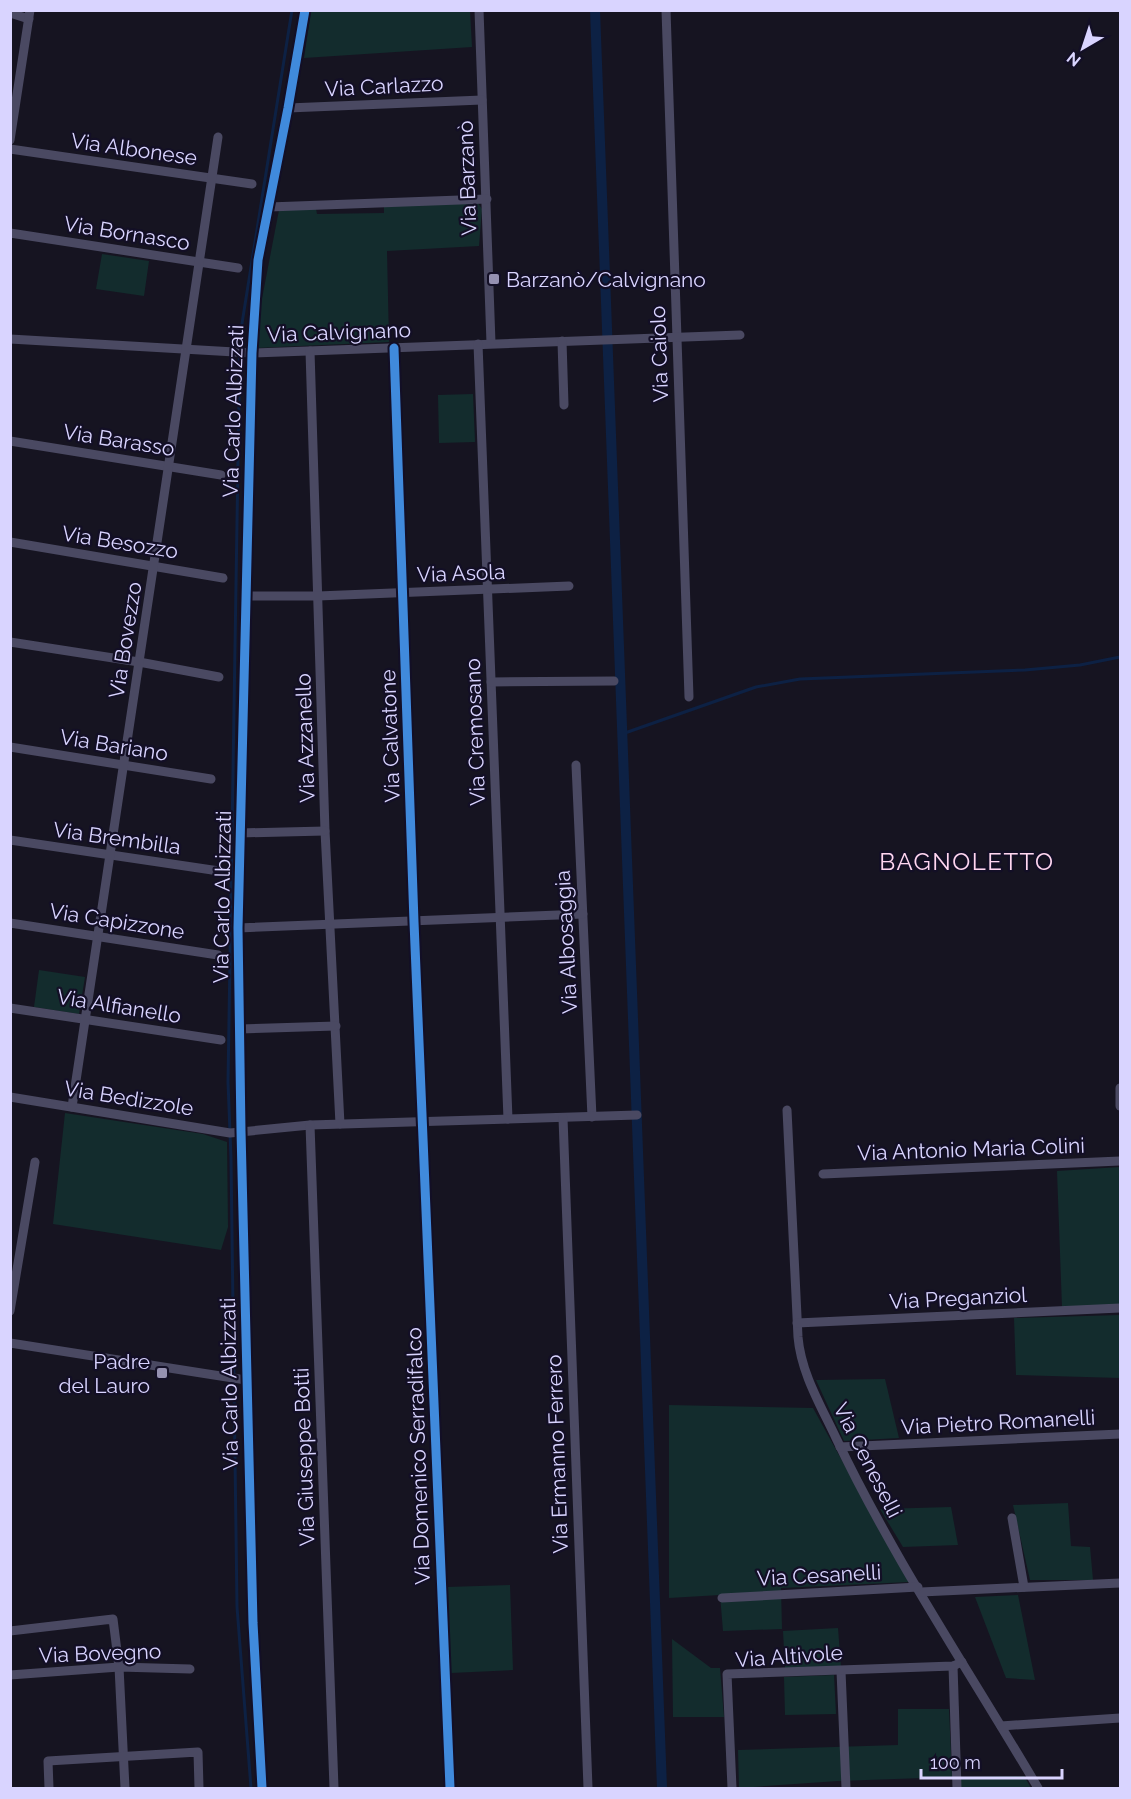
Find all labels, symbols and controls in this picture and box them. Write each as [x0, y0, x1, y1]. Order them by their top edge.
north arrow [1053, 18, 1113, 78]
text: N [1063, 48, 1085, 70]
street label: Via Carlazzo [324, 70, 444, 102]
street label: Via Barzanò [453, 120, 481, 236]
street label: Via Albonese [69, 128, 199, 170]
street label: Via Bornasco [62, 211, 192, 255]
place label: Barzanò/Calvignano [506, 267, 706, 292]
marker: Barzanò/Calvignano [487, 272, 501, 286]
street label: Via Caiolo [645, 305, 673, 403]
street label: Via Calvignano [267, 317, 411, 347]
street label: Via Carlo Albizzati [217, 324, 249, 498]
street label: Via Barasso [61, 419, 177, 461]
street label: Via Besozzo [60, 520, 180, 564]
street label: Via Asola [416, 559, 506, 587]
street label: Via Bovezzo [103, 580, 147, 700]
street label: Via Cremosano [460, 658, 490, 806]
street label: Via Calvatone [375, 669, 405, 803]
street label: Via Azzanello [290, 673, 320, 803]
street label: Via Bariano [58, 724, 170, 766]
street label: Via Carlo Albizzati [208, 810, 236, 984]
street label: Via Brembilla [52, 817, 182, 859]
district label: BAGNOLETTO [879, 847, 1055, 876]
street label: Via Albosaggia [550, 869, 582, 1015]
street label: Via Capizzone [48, 898, 186, 944]
street label: Via Alfianello [55, 984, 183, 1028]
street label: Via Bedizzole [63, 1075, 195, 1121]
street label: Via Antonio Maria Colini [857, 1133, 1085, 1165]
street label: Via Preganziol [889, 1282, 1028, 1314]
street label: Via Carlo Albizzati [215, 1297, 243, 1471]
street label: Via Domenico Serradifalco [401, 1327, 435, 1585]
place label: Padre del Lauro [58, 1349, 150, 1398]
street label: Via Ermanno Ferrero [541, 1354, 573, 1554]
marker: Padre del Lauro [155, 1366, 169, 1380]
street label: Via Giuseppe Botti [288, 1367, 320, 1547]
street label: Via Ceneselli [828, 1398, 908, 1522]
street label: Via Pietro Romanelli [900, 1404, 1096, 1440]
street label: Via Cesanelli [756, 1559, 882, 1591]
street label: Via Bovegno [38, 1638, 162, 1668]
street label: Via Altivole [734, 1640, 844, 1672]
scale bar [921, 1742, 1062, 1780]
text: 100 m [930, 1752, 981, 1773]

